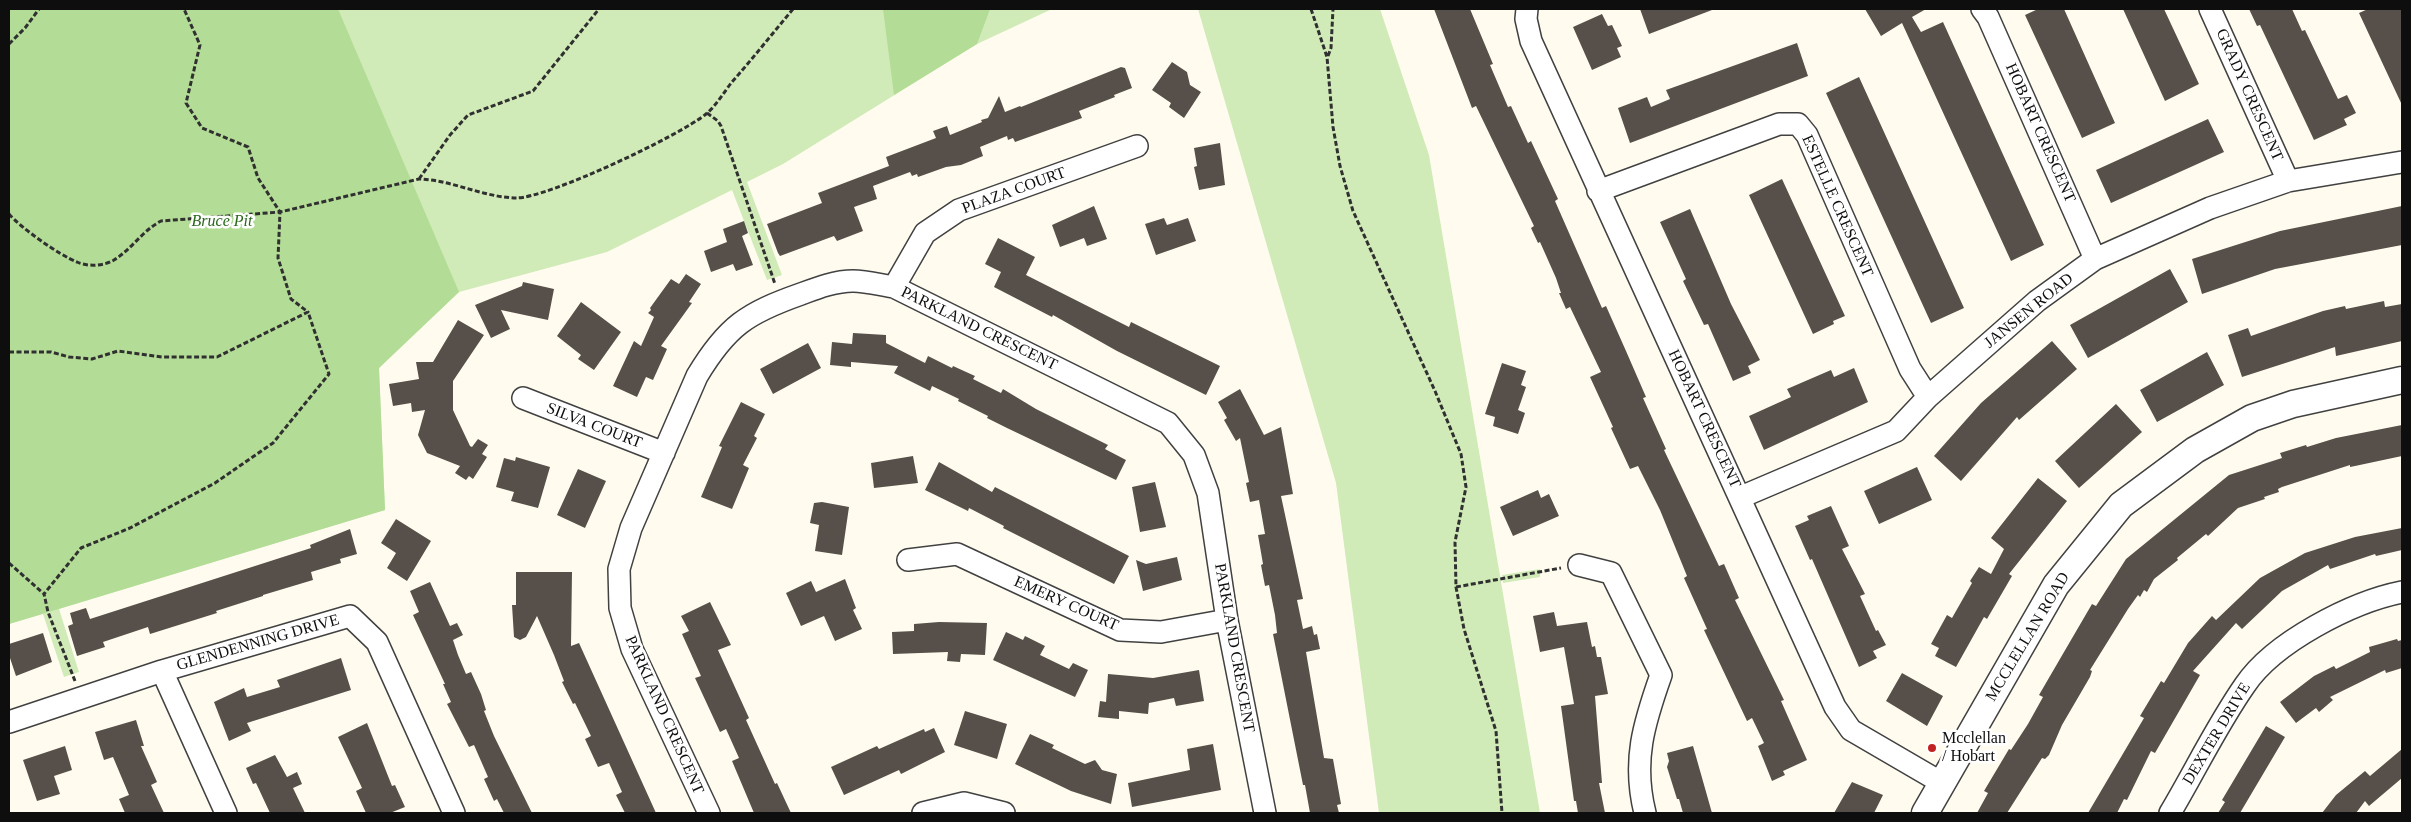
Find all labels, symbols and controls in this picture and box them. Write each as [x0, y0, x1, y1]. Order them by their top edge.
street label: GRADY CRESCENT [2211, 26, 2287, 164]
street label: HOBART CRESCENT [2001, 60, 2079, 206]
street label: ESTELLE CRESCENT [1797, 132, 1877, 280]
street label: PLAZA COURT [960, 163, 1068, 219]
park label: Bruce Pit [192, 212, 252, 232]
street label: JANSEN ROAD [1981, 269, 2077, 353]
street label: PARKLAND CRESCENT [898, 283, 1060, 375]
street label: HOBART CRESCENT [1663, 347, 1745, 491]
street label: SILVA COURT [543, 399, 645, 453]
street label: PARKLAND CRESCENT [1210, 562, 1258, 734]
street label: MCCLELLAN ROAD [1982, 569, 2074, 705]
street label: EMERY COURT [1011, 572, 1121, 636]
street label: GLENDENNING DRIVE [174, 611, 342, 675]
street label: PARKLAND CRESCENT [620, 633, 708, 797]
street label: DEXTER DRIVE [2179, 679, 2255, 789]
place label: Mcclellan / Hobart [1942, 729, 2006, 767]
marker: Mcclellan / Hobart [1926, 742, 1938, 754]

